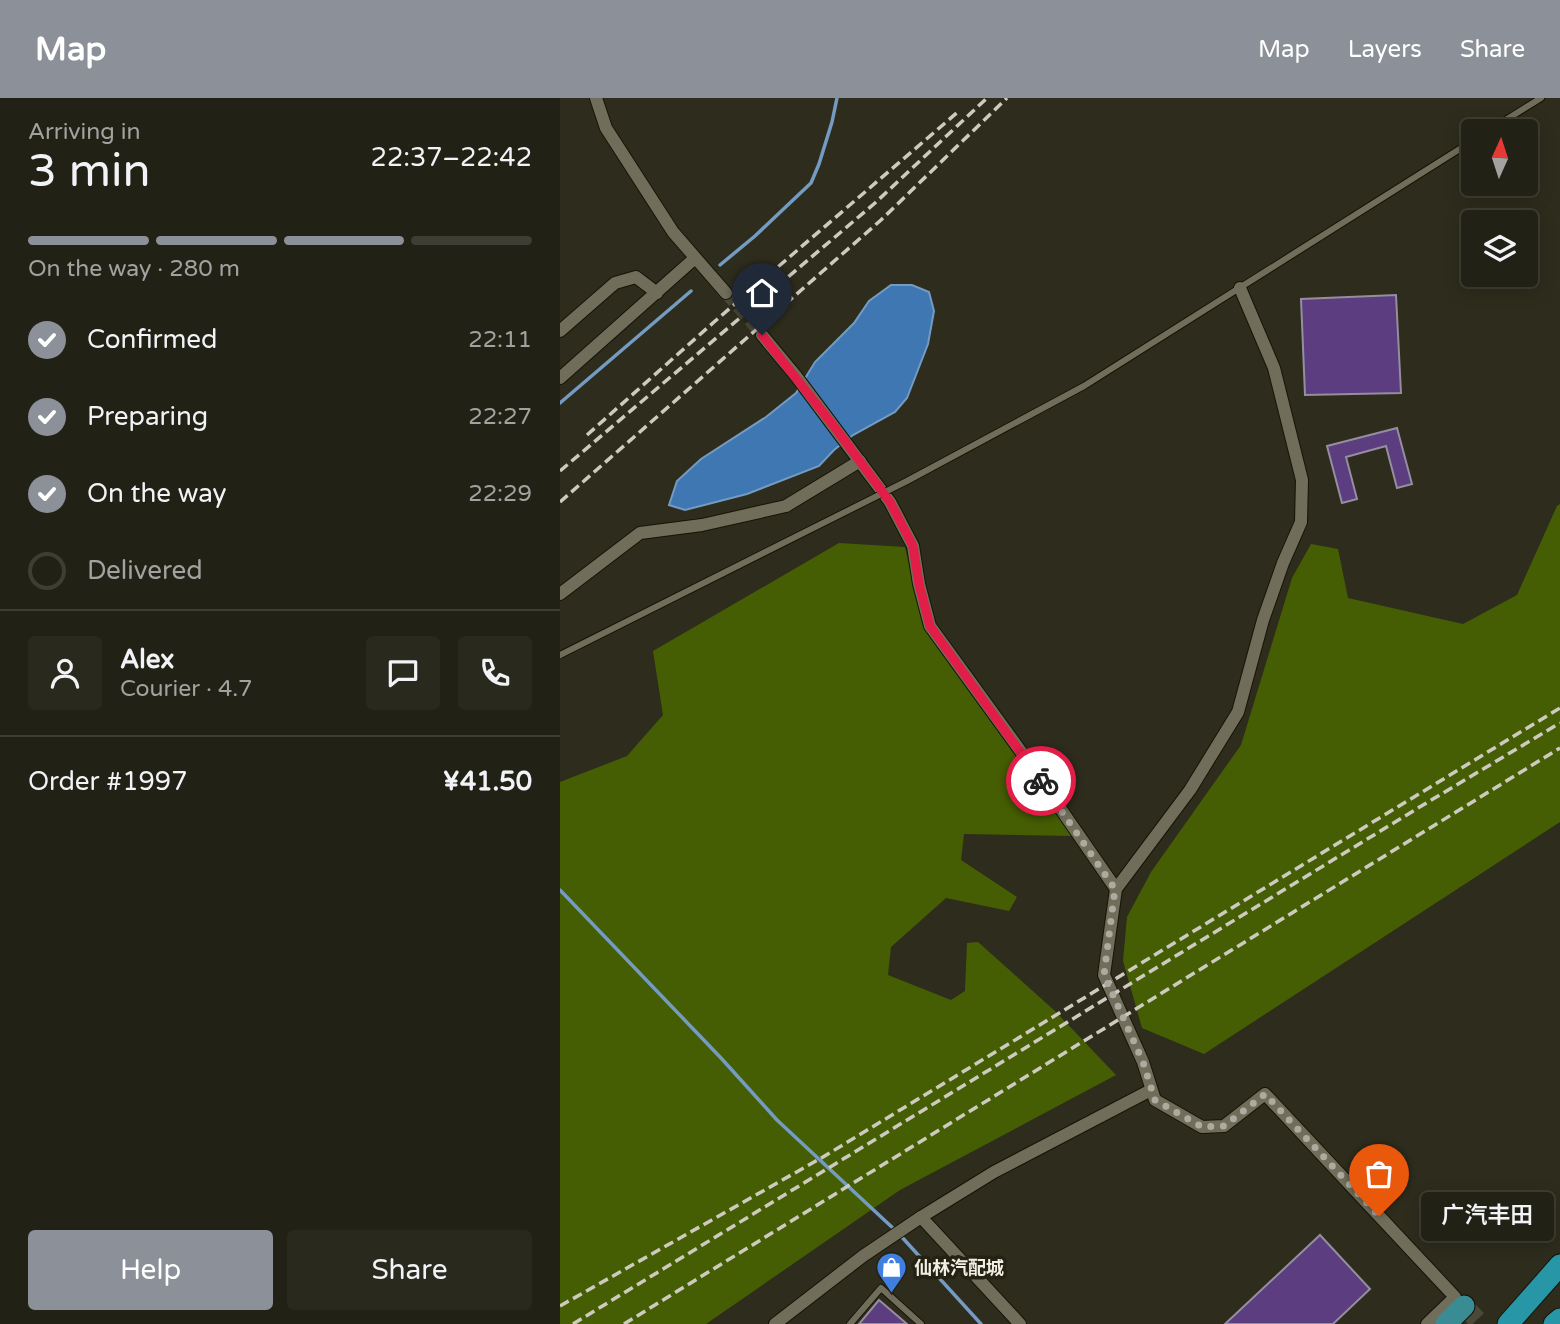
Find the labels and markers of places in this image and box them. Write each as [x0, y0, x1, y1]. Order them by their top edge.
pin [732, 263, 792, 335]
pin [1349, 1144, 1409, 1216]
callout: 广汽丰田 [1421, 1192, 1554, 1240]
shop icon: 仙林汽配城 [874, 1251, 908, 1295]
place label: 仙林汽配城 [914, 1257, 1004, 1279]

